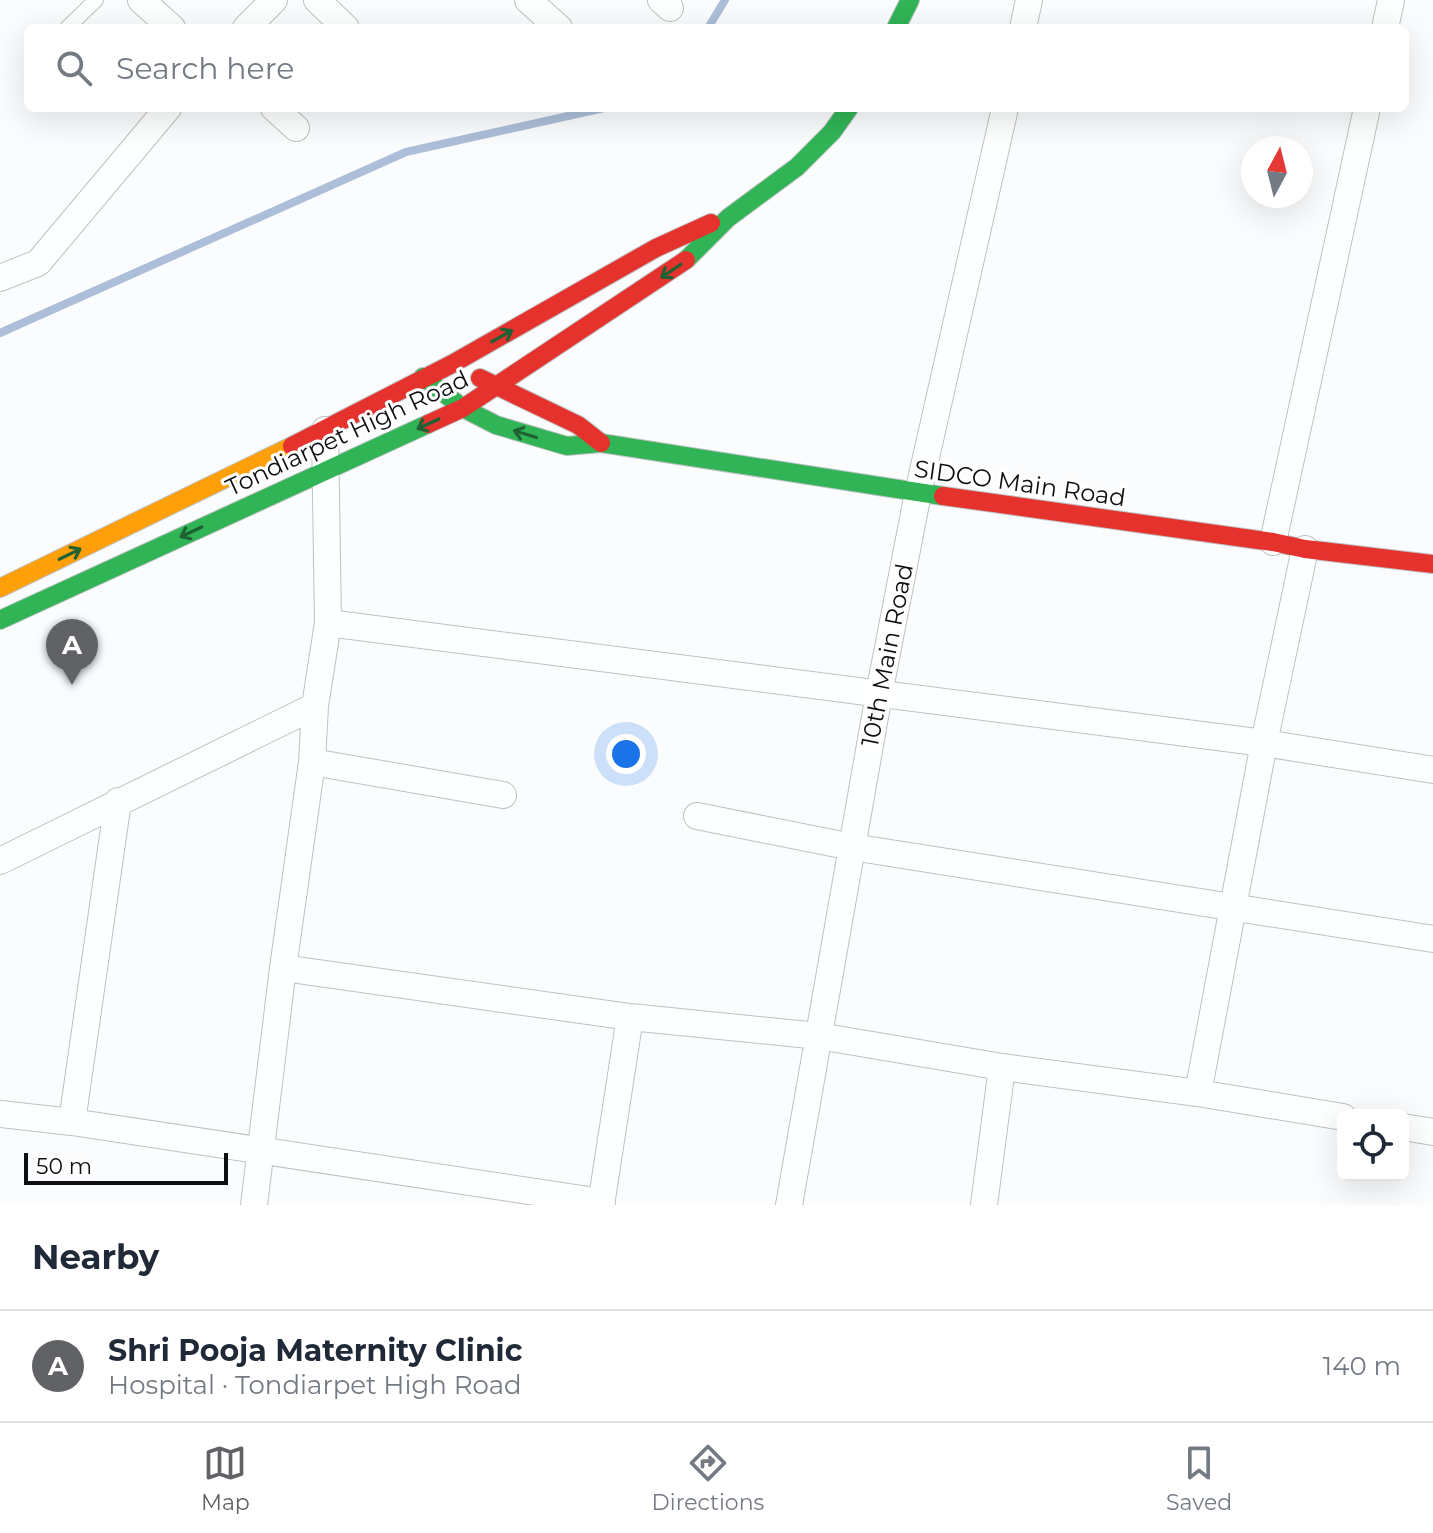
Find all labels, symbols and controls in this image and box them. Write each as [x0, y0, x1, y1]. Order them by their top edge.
search box [24, 24, 1409, 112]
icon: search [52, 46, 96, 90]
text: Search here [116, 50, 294, 87]
north arrow [1241, 136, 1313, 208]
one-way arrow [660, 263, 683, 279]
one-way arrow [490, 327, 513, 343]
street label: Tondiarpet High Road [221, 364, 473, 502]
one-way arrow [416, 417, 440, 432]
one-way arrow [513, 426, 538, 440]
street label: SIDCO Main Road [912, 454, 1128, 512]
one-way arrow [180, 525, 204, 540]
one-way arrow [58, 546, 82, 561]
street label: 10th Main Road [855, 561, 919, 749]
pin: A [46, 619, 98, 685]
your location [606, 734, 646, 774]
map controls [1337, 1109, 1409, 1181]
button: locate [1337, 1109, 1409, 1181]
scale bar [24, 1149, 228, 1185]
text: 50 m [36, 1153, 92, 1180]
text: Nearby [32, 1236, 159, 1278]
text: Shri Pooja Maternity Clinic [108, 1332, 522, 1369]
text: A [48, 1350, 68, 1382]
text: 140 m [1323, 1350, 1401, 1382]
text: Hospital · Tondiarpet High Road [108, 1369, 522, 1401]
tab: Map [201, 1441, 250, 1516]
tab: Directions [652, 1441, 764, 1516]
tab: Saved [1166, 1441, 1232, 1516]

